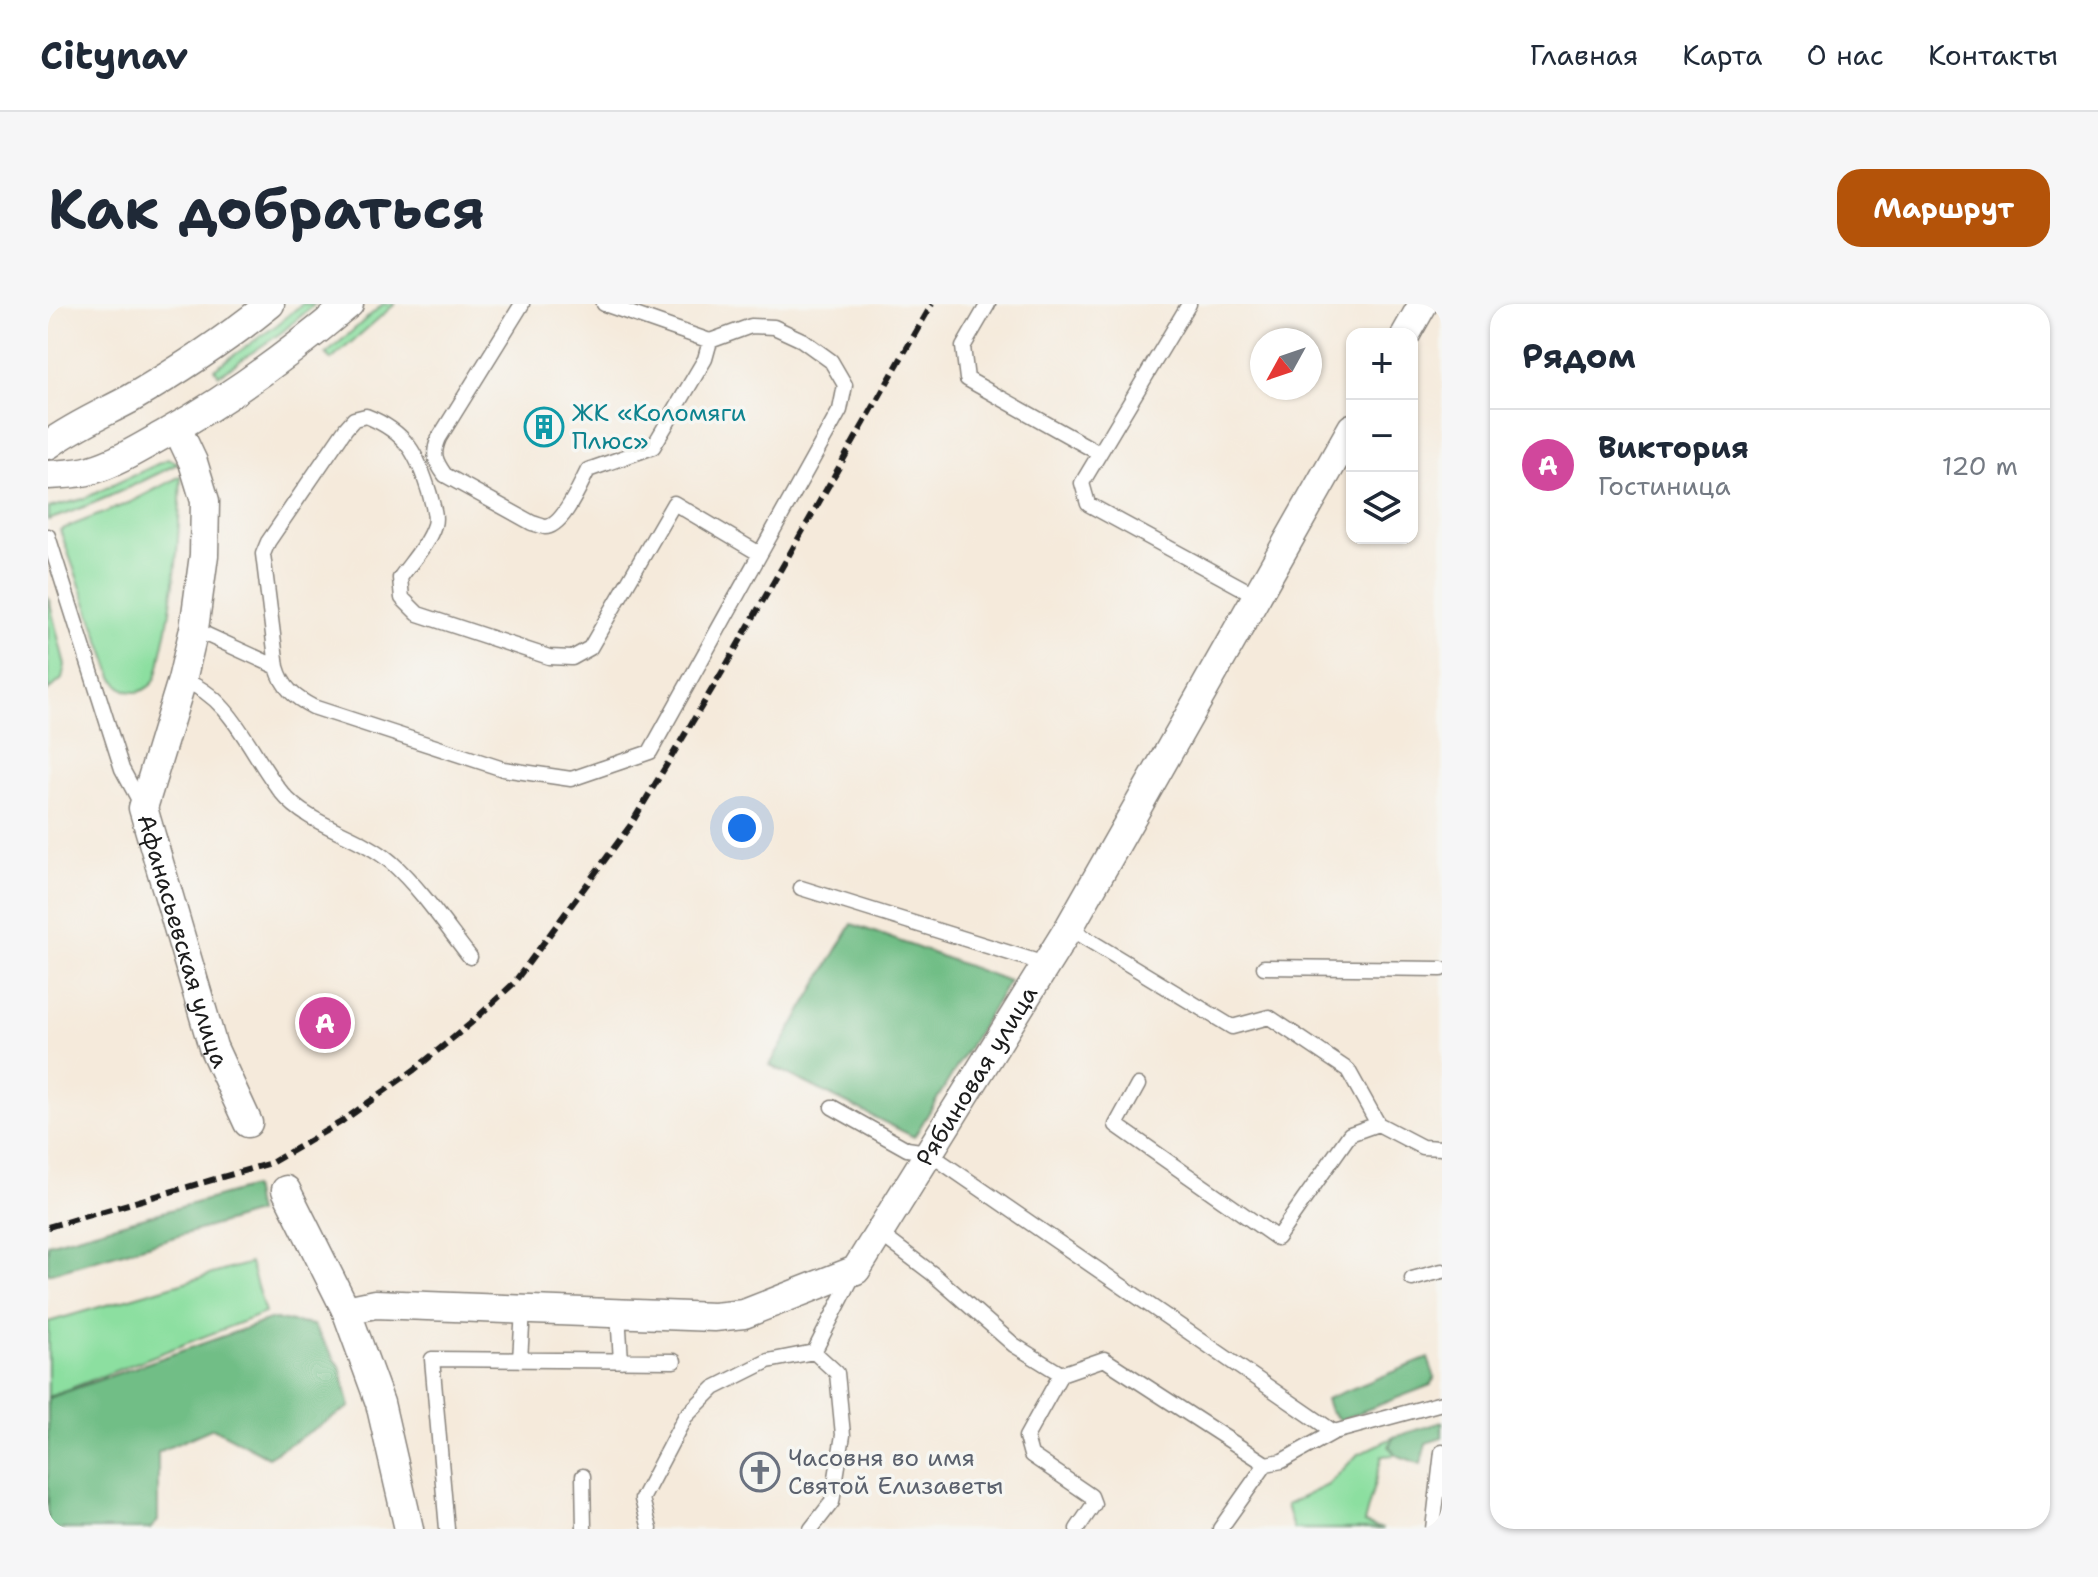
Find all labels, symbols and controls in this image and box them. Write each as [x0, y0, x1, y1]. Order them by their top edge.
text: Citynav [40, 30, 188, 81]
text: Главная [1530, 36, 1638, 74]
text: Карта [1682, 36, 1762, 74]
text: О нас [1806, 36, 1884, 74]
text: Контакты [1928, 36, 2058, 74]
button: Маршрут [1837, 169, 2050, 247]
text: Как добраться [48, 171, 485, 246]
north arrow [1250, 328, 1322, 400]
map controls [1346, 328, 1418, 544]
button: + [1346, 328, 1418, 400]
text: Рядом [1522, 333, 1636, 379]
place label: ЖК «Коломяги Плюс» [572, 397, 746, 457]
button: − [1346, 400, 1418, 472]
building icon: ЖК «Коломяги Плюс» [523, 406, 565, 448]
text: Виктория [1598, 427, 1749, 468]
text: A [1538, 448, 1558, 483]
text: 120 m [1942, 448, 2018, 483]
text: Гостиница [1598, 468, 1731, 503]
button: layers [1346, 472, 1418, 544]
your location [722, 808, 762, 848]
street label: Афанасьевская улица [130, 810, 236, 1073]
street label: Рябиновая улица [909, 979, 1045, 1172]
pin: A [299, 993, 351, 1053]
place label: Часовня во имя Святой Елизаветы [788, 1442, 1003, 1502]
church icon: Часовня во имя Святой Елизаветы [739, 1451, 781, 1493]

